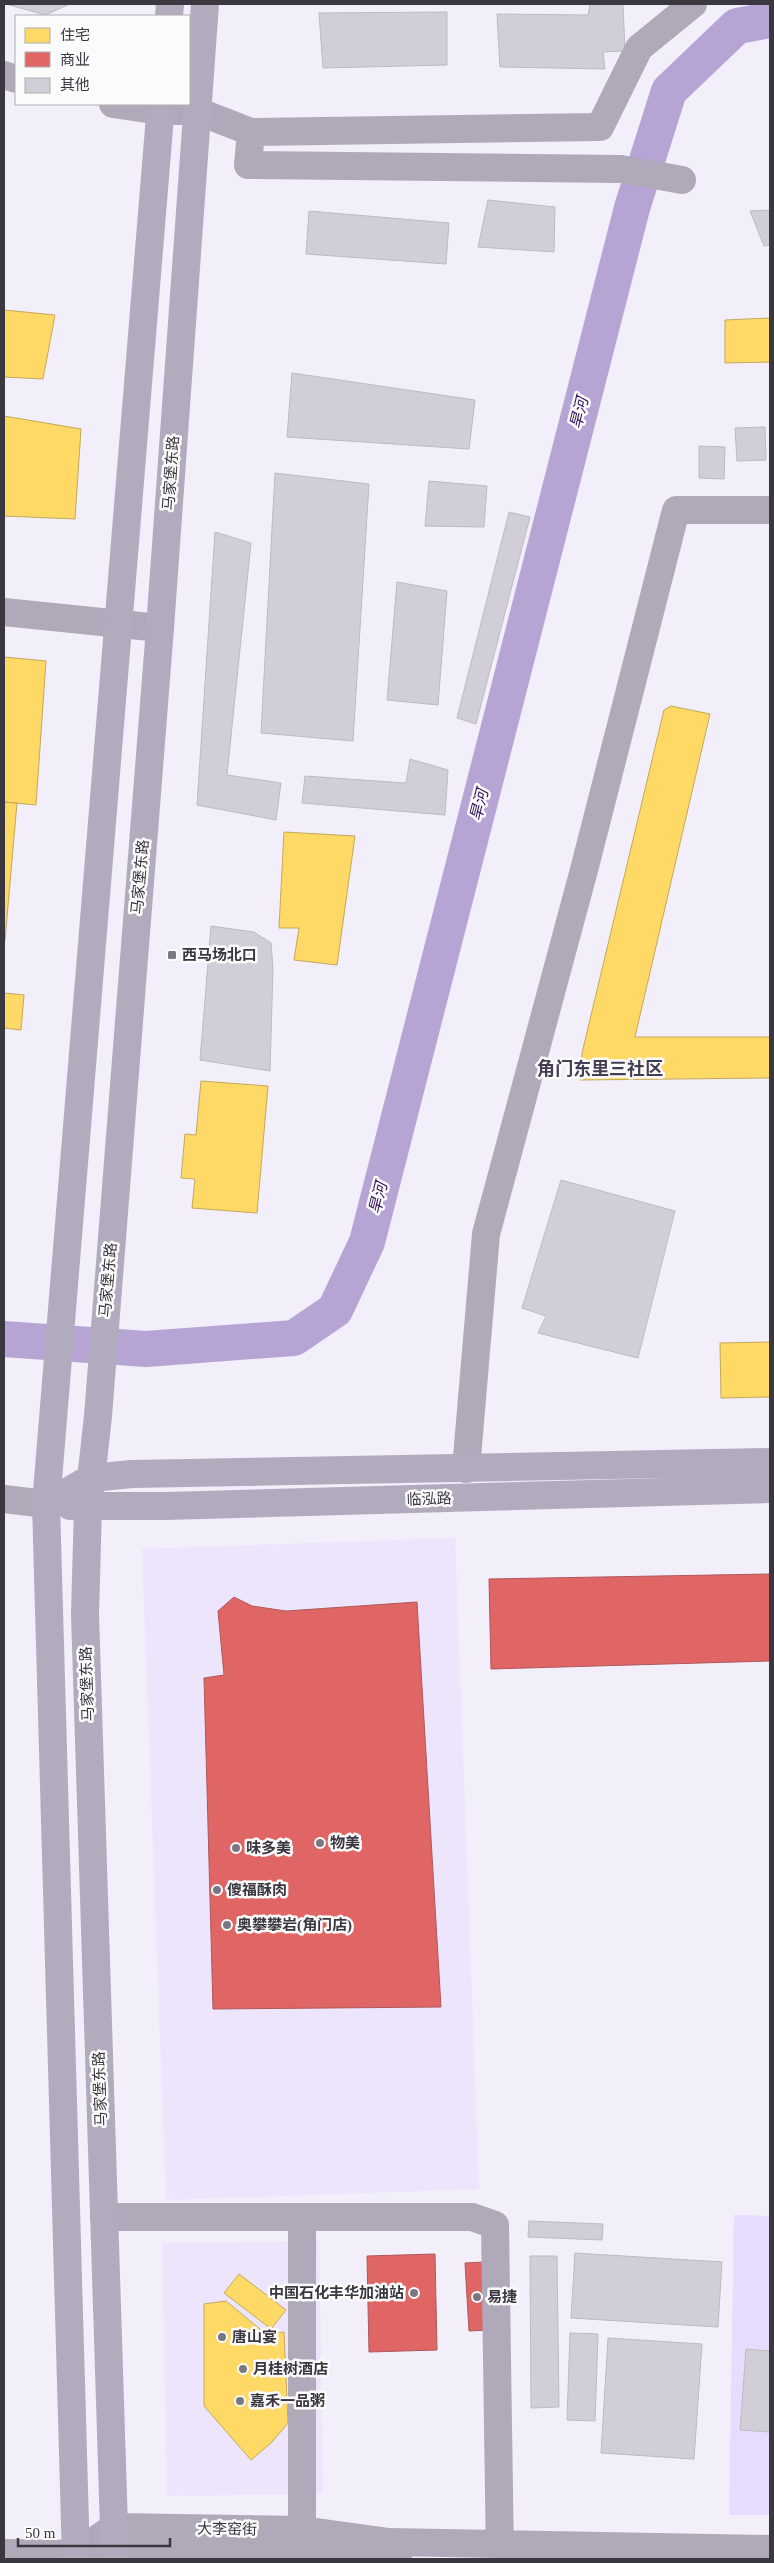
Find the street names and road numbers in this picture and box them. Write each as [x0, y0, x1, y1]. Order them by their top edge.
street label: 马家堡东路 [160, 435, 182, 511]
street label: 马家堡东路 [129, 839, 151, 915]
street label: 马家堡东路 [97, 1242, 119, 1318]
street label: 临泓路 [406, 1489, 452, 1508]
street label: 马家堡东路 [78, 1646, 96, 1722]
street label: 马家堡东路 [91, 2051, 109, 2127]
street label: 大李窑街 [197, 2520, 257, 2538]

